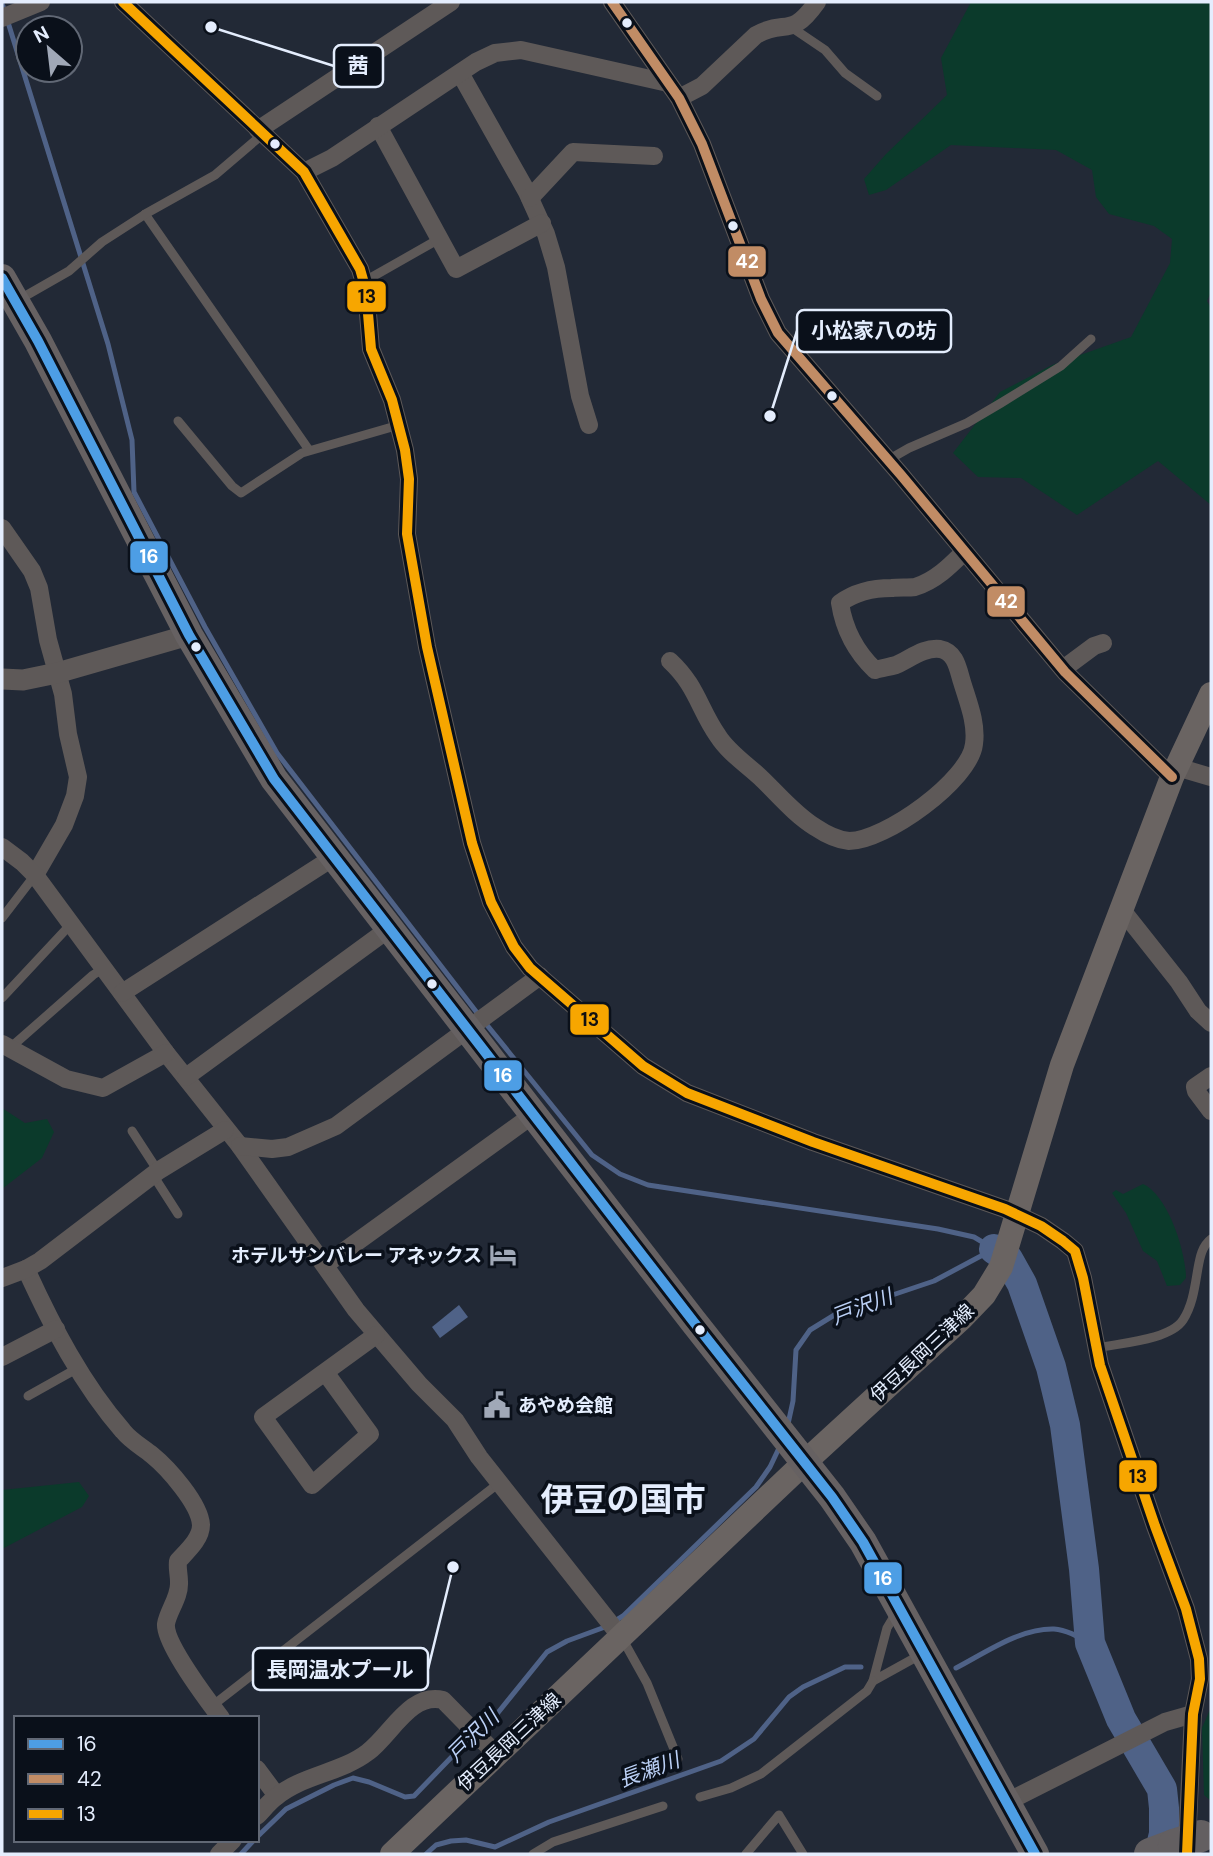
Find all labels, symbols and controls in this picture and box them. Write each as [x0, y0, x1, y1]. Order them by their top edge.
north arrow [14, 14, 84, 84]
unlabelled marker [620, 16, 634, 30]
text: N [29, 20, 53, 49]
callout: 茜 [334, 45, 383, 87]
text: 茜 [348, 52, 369, 80]
unlabelled marker [268, 137, 282, 151]
unlabelled marker [726, 219, 740, 233]
line badge: 42 [727, 245, 767, 278]
text: 42 [735, 249, 759, 274]
line badge: 13 [346, 280, 387, 313]
text: 13 [358, 284, 376, 309]
callout: 小松家八の坊 [797, 310, 951, 352]
text: 小松家八の坊 [811, 317, 937, 345]
unlabelled marker [825, 389, 839, 403]
line badge: 16 [129, 540, 169, 574]
text: 16 [140, 544, 158, 569]
line badge: 42 [986, 585, 1026, 618]
text: 42 [994, 589, 1018, 614]
unlabelled marker [189, 640, 203, 654]
unlabelled marker [425, 977, 439, 991]
line badge: 13 [569, 1003, 610, 1036]
text: 13 [581, 1007, 599, 1032]
line badge: 16 [483, 1059, 523, 1092]
text: 16 [494, 1063, 512, 1088]
hotel icon: ホテルサンバレー アネックス [488, 1240, 518, 1270]
place label: ホテルサンバレー アネックス [231, 1243, 482, 1268]
water label: 戸沢川 [828, 1282, 898, 1331]
street label: 伊豆長岡三津線 [865, 1298, 979, 1408]
unlabelled marker [693, 1323, 707, 1337]
public building icon: あやめ会館 [482, 1390, 512, 1420]
place label: あやめ会館 [518, 1393, 613, 1418]
line badge: 13 [1118, 1459, 1158, 1493]
text: 13 [1129, 1464, 1147, 1489]
district label: 伊豆の国市 [541, 1478, 706, 1521]
line badge: 16 [863, 1561, 903, 1595]
text: 16 [874, 1566, 892, 1591]
callout: 長岡温水プール [253, 1648, 428, 1690]
text: 長岡温水プール [267, 1656, 414, 1684]
street label: 伊豆長岡三津線 [452, 1687, 566, 1797]
water label: 戸沢川 [441, 1702, 507, 1768]
legend [14, 1716, 259, 1842]
text: 16 [77, 1730, 97, 1758]
water label: 長瀬川 [615, 1745, 685, 1794]
text: 42 [77, 1765, 102, 1793]
text: 13 [77, 1800, 96, 1828]

